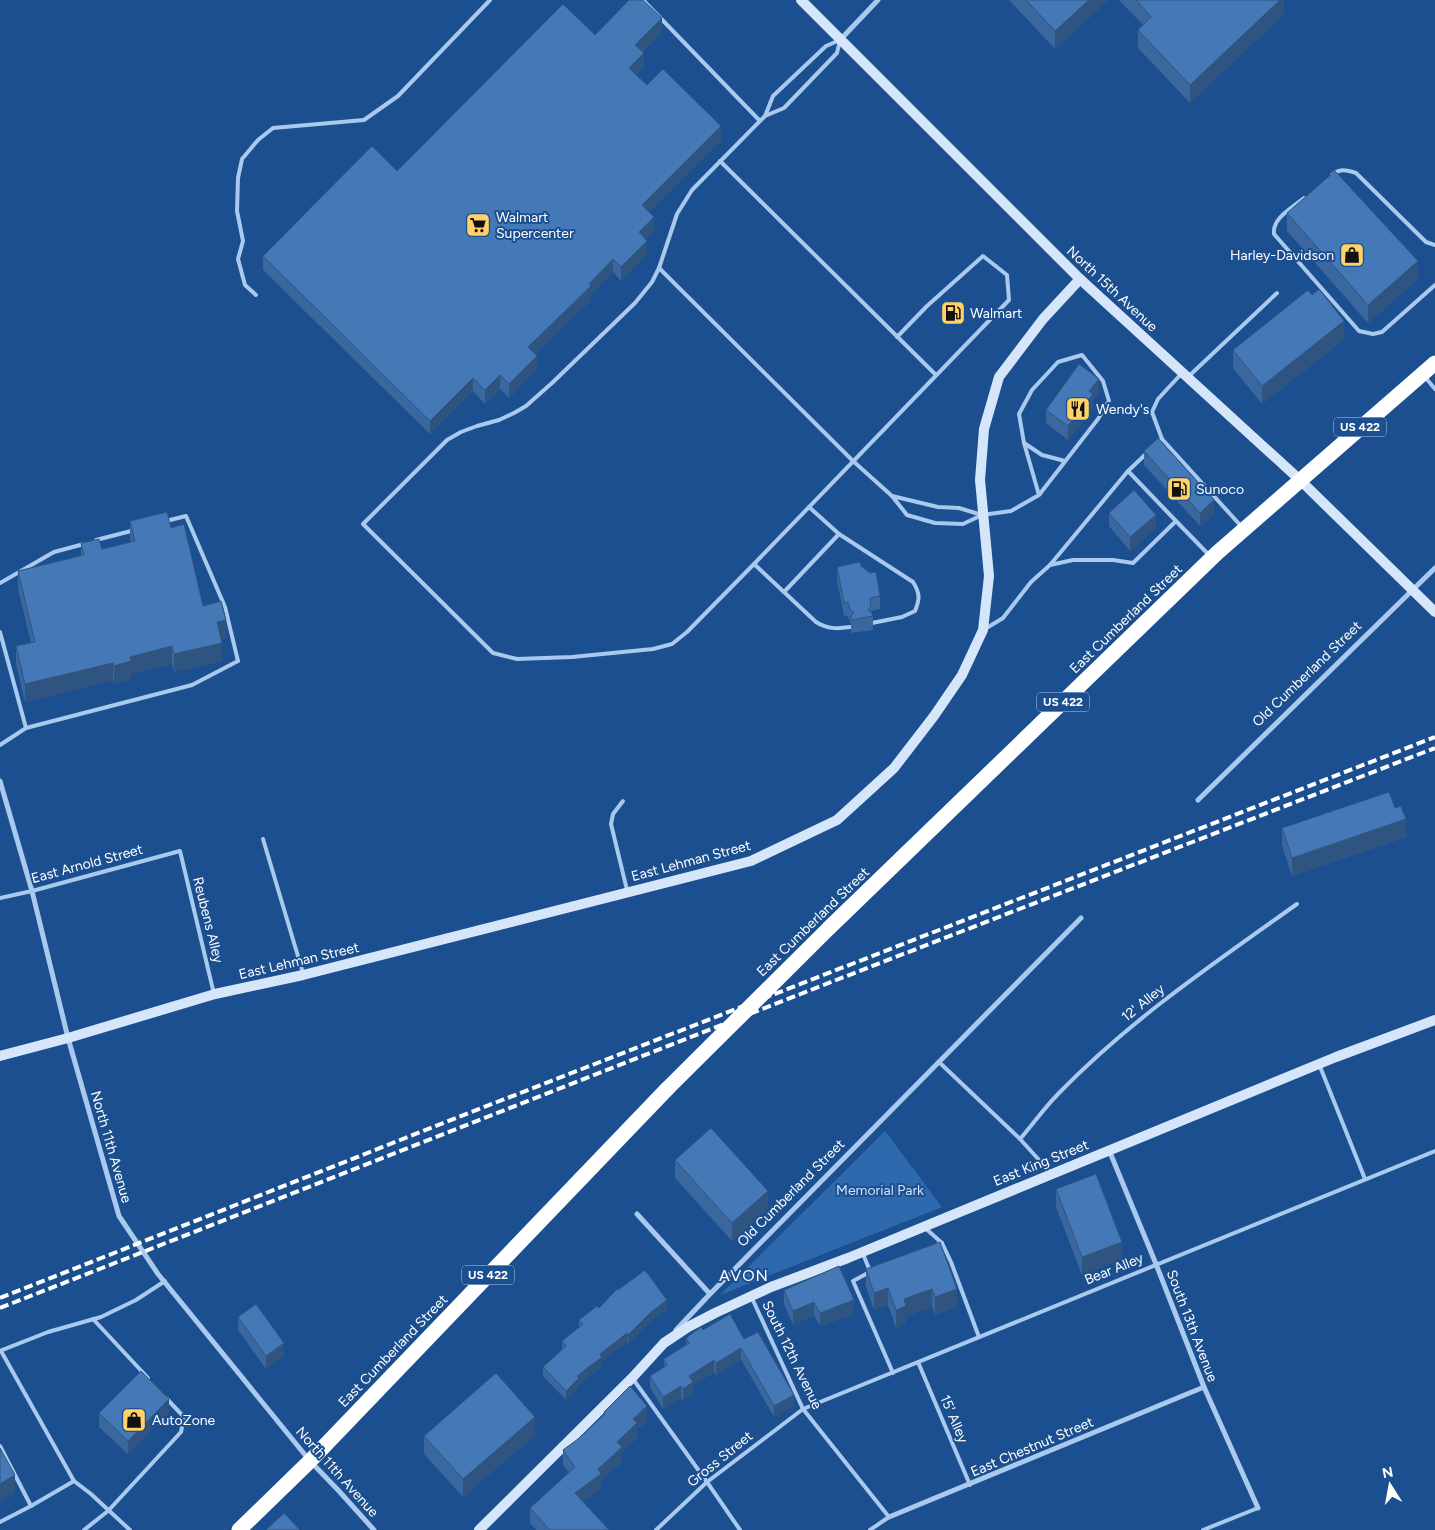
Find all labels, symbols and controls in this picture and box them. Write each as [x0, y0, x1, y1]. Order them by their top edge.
place label: Walmart Supercenter [496, 209, 574, 242]
supermarket icon: Walmart Supercenter [465, 212, 491, 238]
shop icon: Harley-Davidson [1339, 242, 1365, 268]
street label: North 15th Avenue [1063, 243, 1161, 336]
place label: Harley-Davidson [1230, 247, 1334, 264]
fuel station icon: Walmart [940, 300, 966, 326]
place label: Walmart [970, 305, 1022, 322]
restaurant icon: Wendy's [1065, 396, 1091, 422]
place label: Wendy's [1096, 401, 1149, 418]
road number: US 422 [1334, 418, 1386, 437]
fuel station icon: Sunoco [1166, 476, 1192, 502]
place label: Sunoco [1196, 481, 1244, 498]
street label: East Cumberland Street [1066, 561, 1186, 677]
street label: Old Cumberland Street [1249, 618, 1365, 730]
road number: US 422 [1037, 692, 1089, 712]
street label: East Lehman Street [629, 837, 753, 885]
street label: East Arnold Street [29, 841, 145, 887]
street label: East Cumberland Street [753, 864, 873, 980]
street label: Reubens Alley [189, 875, 227, 966]
street label: East Lehman Street [237, 939, 361, 983]
street label: 12' Alley [1118, 980, 1168, 1025]
street label: North 11th Avenue [87, 1089, 135, 1205]
street label: Old Cumberland Street [734, 1136, 848, 1250]
street label: East King Street [991, 1136, 1091, 1190]
park label: Memorial Park [836, 1182, 924, 1199]
street label: Bear Alley [1082, 1249, 1147, 1288]
road number: US 422 [462, 1266, 514, 1284]
district label: AVON [719, 1266, 769, 1285]
street label: South 13th Avenue [1163, 1268, 1221, 1385]
street label: East Cumberland Street [335, 1291, 451, 1411]
street label: South 12th Avenue [758, 1298, 826, 1412]
street label: 15' Alley [936, 1392, 972, 1446]
shop icon: AutoZone [121, 1407, 147, 1433]
place label: AutoZone [152, 1412, 216, 1429]
street label: East Chestnut Street [968, 1413, 1096, 1481]
street label: North 11th Avenue [292, 1423, 382, 1521]
street label: Gross Street [684, 1427, 756, 1491]
north arrow [1365, 1460, 1415, 1510]
text: N [1381, 1463, 1395, 1482]

